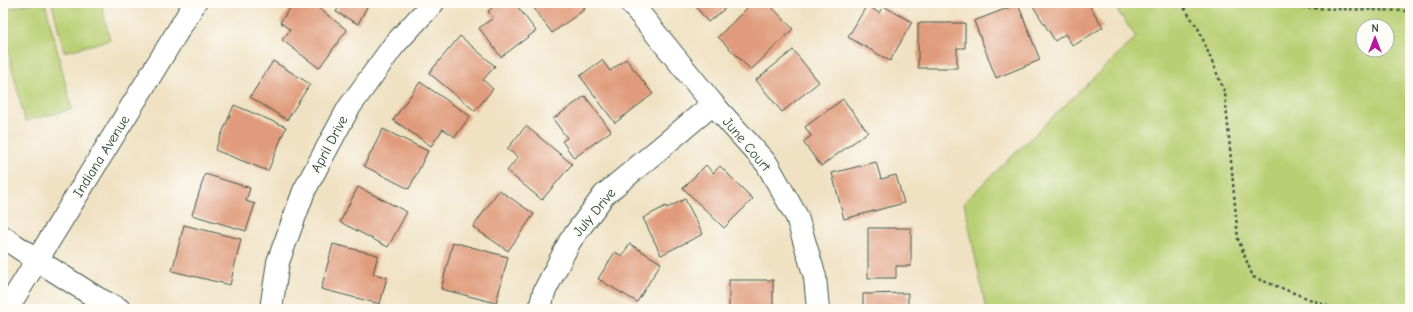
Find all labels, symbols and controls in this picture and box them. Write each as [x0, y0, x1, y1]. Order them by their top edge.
north arrow [1355, 18, 1395, 58]
text: N [1371, 22, 1379, 35]
street label: Indiana Avenue [69, 112, 133, 200]
street label: April Drive [307, 113, 352, 176]
street label: June Court [719, 114, 775, 176]
street label: July Drive [569, 185, 619, 240]

